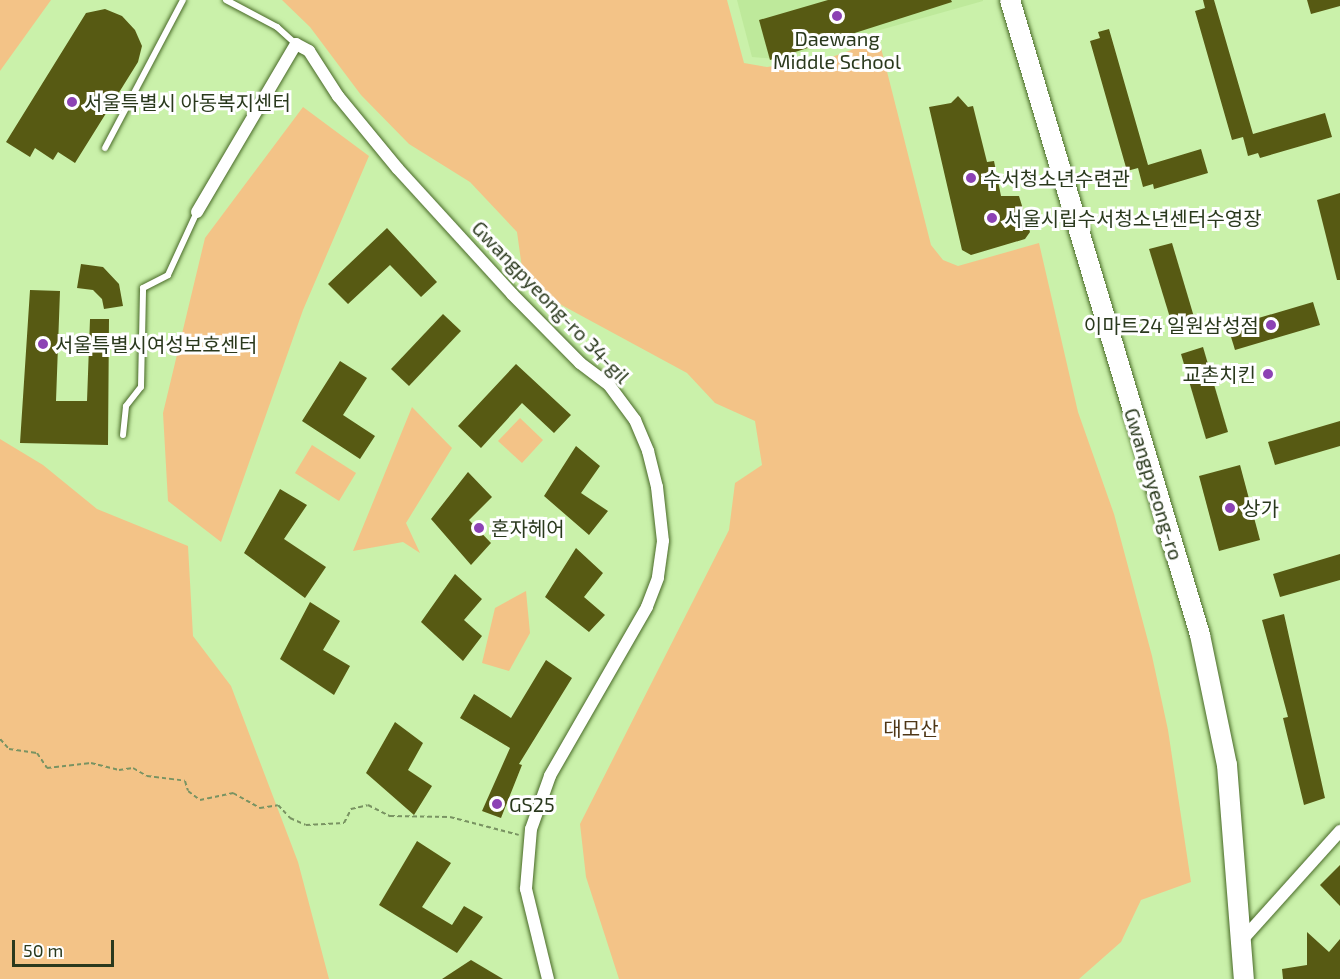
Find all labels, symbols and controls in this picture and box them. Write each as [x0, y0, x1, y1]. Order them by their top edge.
marker: Daewang Middle School [830, 9, 844, 23]
place label: Daewang Middle School [773, 26, 901, 73]
place label: 서울특별시 아동복지센터 [84, 90, 291, 114]
marker: 서울특별시 아동복지센터 [65, 95, 79, 109]
place label: 수서청소년수련관 [983, 166, 1130, 190]
marker: 수서청소년수련관 [964, 171, 978, 185]
place label: 서울시립수서청소년센터수영장 [1004, 206, 1262, 230]
marker: 서울시립수서청소년센터수영장 [985, 211, 999, 225]
street label: Gwangpyeong-ro 34-gil [467, 216, 635, 388]
place label: 이마트24 일원삼성점 [1084, 313, 1259, 337]
marker: 이마트24 일원삼성점 [1264, 318, 1278, 332]
place label: 서울특별시여성보호센터 [55, 332, 257, 356]
marker: 서울특별시여성보호센터 [36, 337, 50, 351]
place label: 교촌치킨 [1182, 362, 1256, 386]
marker: 교촌치킨 [1261, 367, 1275, 381]
street label: Gwangpyeong-ro [1119, 405, 1189, 563]
place label: 상가 [1242, 496, 1279, 520]
marker: 상가 [1223, 501, 1237, 515]
place label: 혼자헤어 [491, 516, 565, 540]
marker: 혼자헤어 [472, 521, 486, 535]
park label: 대모산 [883, 716, 939, 740]
place label: GS25 [509, 792, 555, 816]
marker: GS25 [490, 797, 504, 811]
scale bar [15, 928, 117, 966]
text: 50 m [23, 939, 63, 961]

